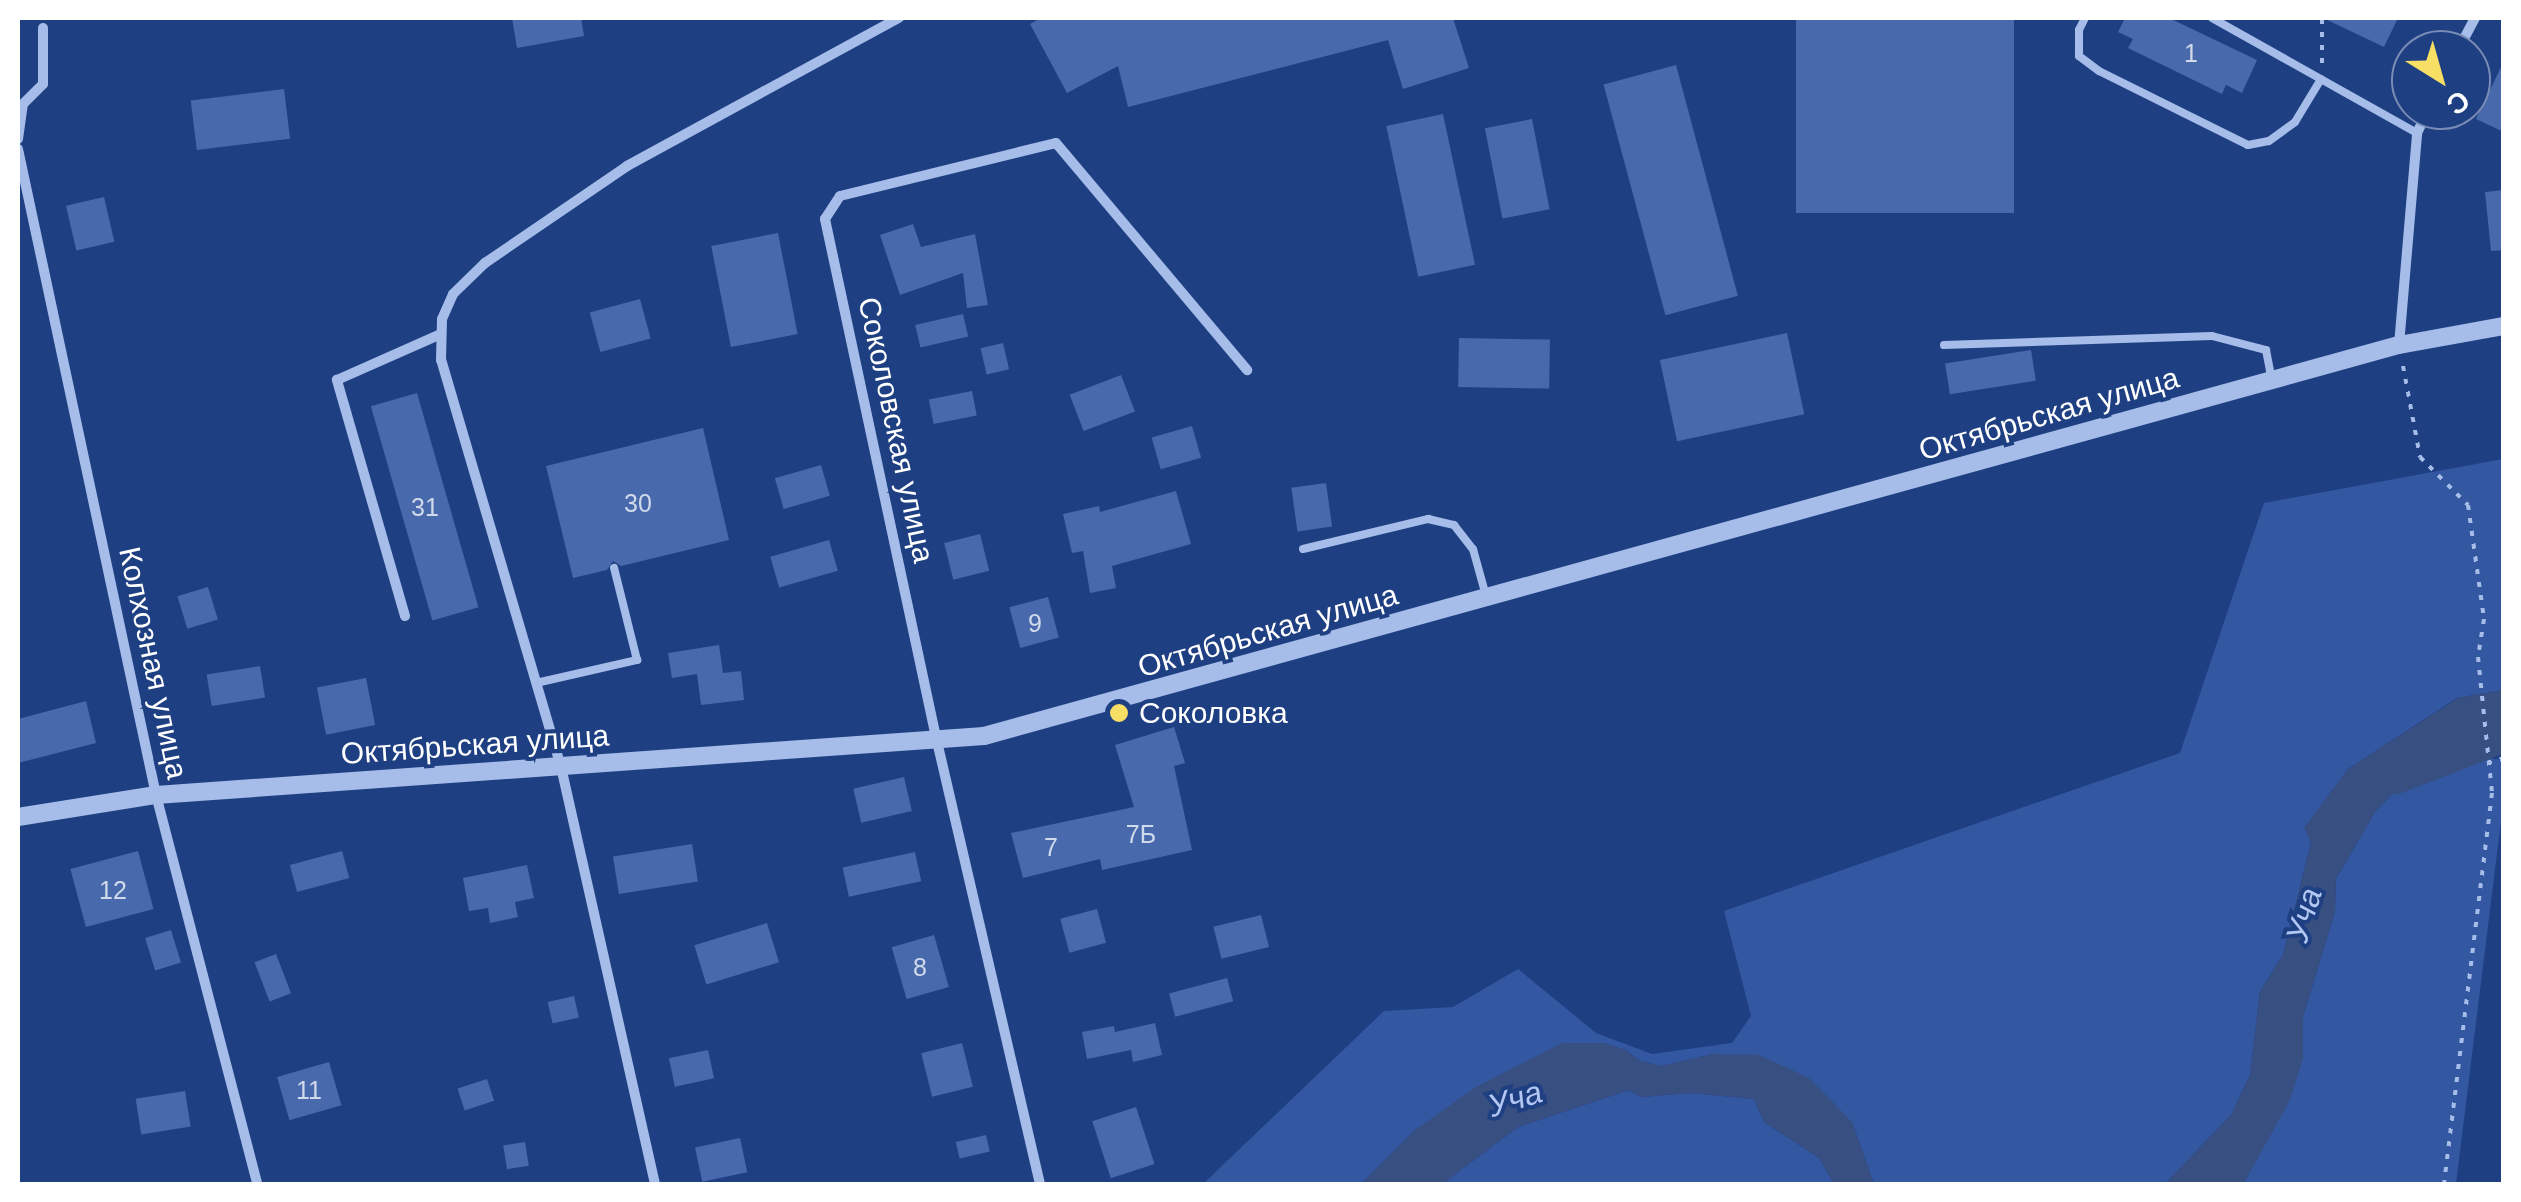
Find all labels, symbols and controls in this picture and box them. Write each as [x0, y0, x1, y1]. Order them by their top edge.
north arrow [2391, 30, 2491, 130]
house number: 1 [2184, 38, 2198, 68]
text: С [2441, 84, 2476, 121]
street label: Соколовская улица [850, 294, 942, 566]
street label: Октябрьская улица [1915, 360, 2183, 468]
house number: 30 [624, 488, 652, 518]
house number: 31 [411, 492, 439, 522]
street label: Колхозная улица [111, 544, 195, 782]
street label: Октябрьская улица [1134, 577, 1402, 685]
house number: 9 [1028, 608, 1042, 638]
place label: Соколовка [1139, 695, 1288, 731]
marker: Соколовка [1108, 702, 1130, 724]
street label: Октябрьская улица [340, 718, 610, 772]
house number: 7Б [1126, 819, 1156, 849]
house number: 7 [1044, 832, 1058, 862]
house number: 12 [99, 875, 127, 905]
water label: Уча [2278, 883, 2330, 947]
house number: 8 [913, 952, 927, 982]
water label: Уча [1483, 1073, 1547, 1125]
house number: 11 [296, 1075, 322, 1105]

